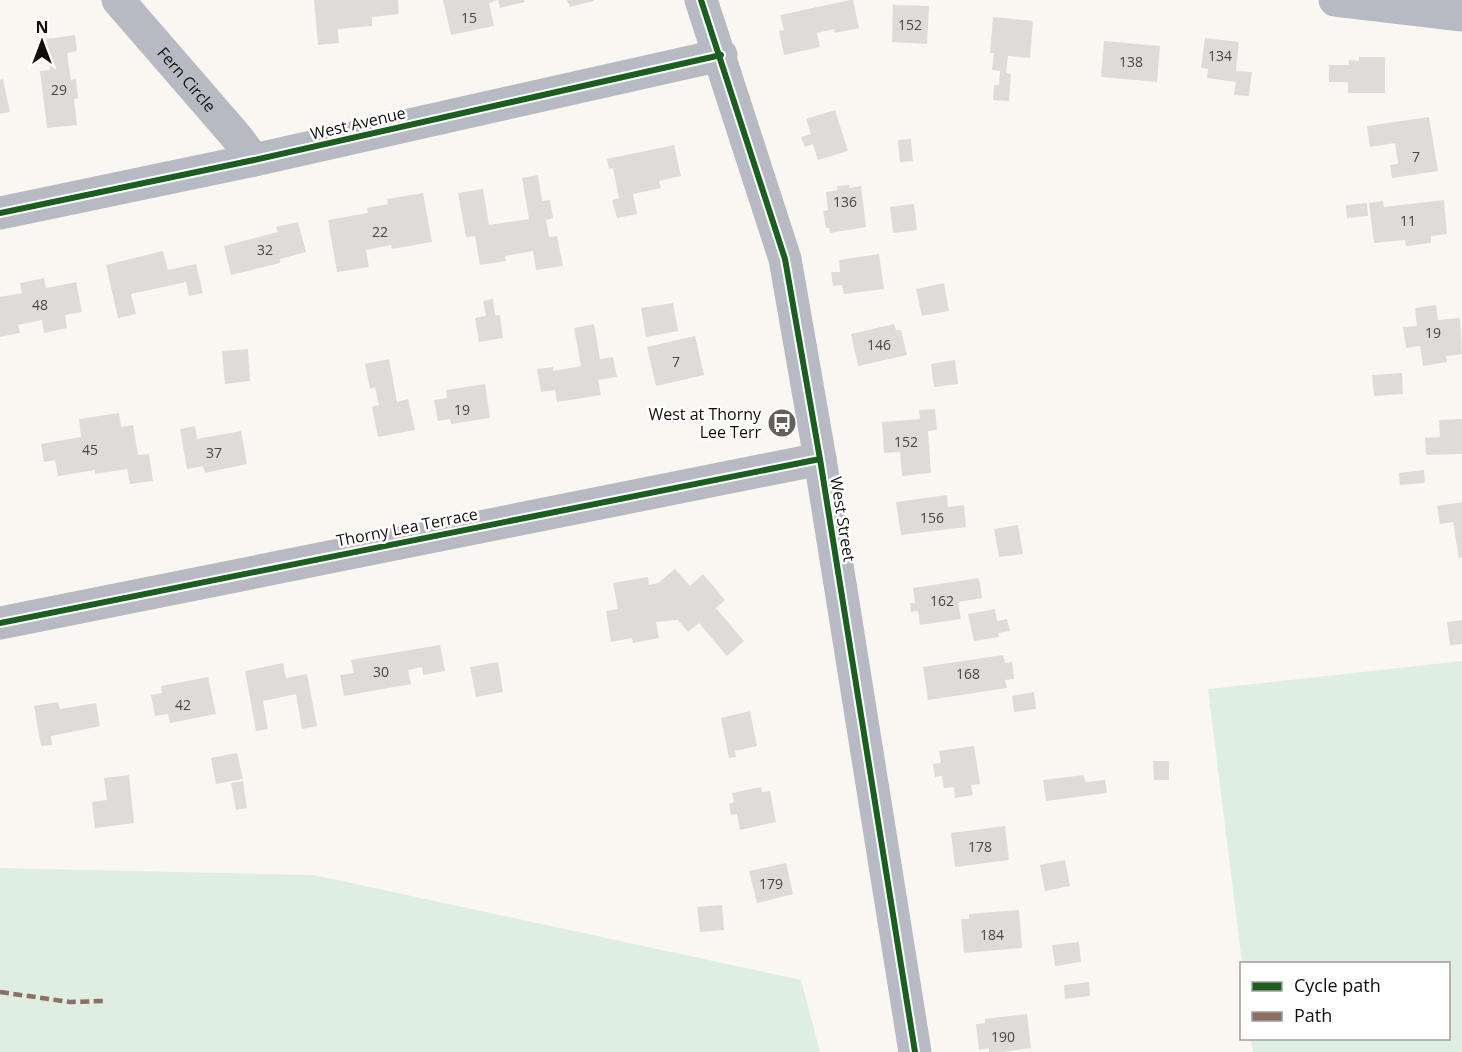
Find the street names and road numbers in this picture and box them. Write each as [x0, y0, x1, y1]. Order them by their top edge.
street label: Fern Circle [153, 42, 221, 116]
street label: West Avenue [308, 101, 408, 145]
street label: West Street [825, 475, 861, 563]
street label: Thorny Lea Terrace [334, 503, 480, 551]

